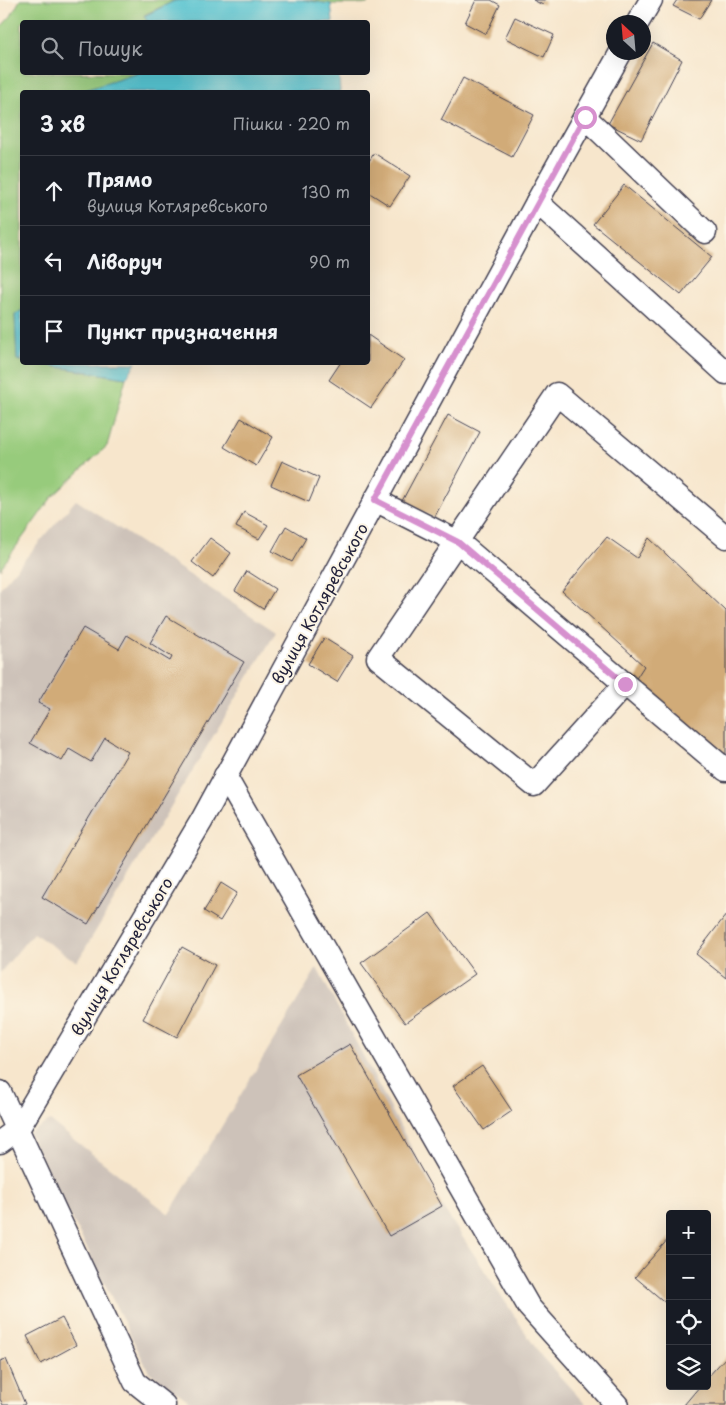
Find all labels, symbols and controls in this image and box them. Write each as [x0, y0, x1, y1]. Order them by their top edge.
north arrow [606, 15, 651, 60]
search box [20, 20, 370, 75]
icon: search [38, 34, 66, 62]
text: Пошук [78, 34, 143, 62]
route start [574, 106, 597, 129]
text: 3 хв [40, 107, 85, 139]
text: Пішки · 220 m [233, 111, 350, 135]
text: Прямо [87, 165, 152, 193]
icon: ahead [40, 177, 68, 205]
text: 130 m [302, 179, 350, 203]
text: вулиця Котляревського [87, 193, 268, 217]
icon: left [40, 247, 68, 275]
text: Ліворуч [87, 247, 163, 275]
text: 90 m [309, 249, 350, 273]
icon: arrive [40, 317, 68, 345]
text: Пункт призначення [87, 317, 278, 345]
street label: вулиця Котляревського [265, 518, 373, 688]
route end [614, 673, 637, 696]
street label: вулиця Котляревського [64, 872, 178, 1040]
map controls [666, 1210, 711, 1390]
button: + [666, 1210, 711, 1255]
button: − [666, 1255, 711, 1300]
button: locate [666, 1300, 711, 1345]
button: layers [666, 1345, 711, 1390]

